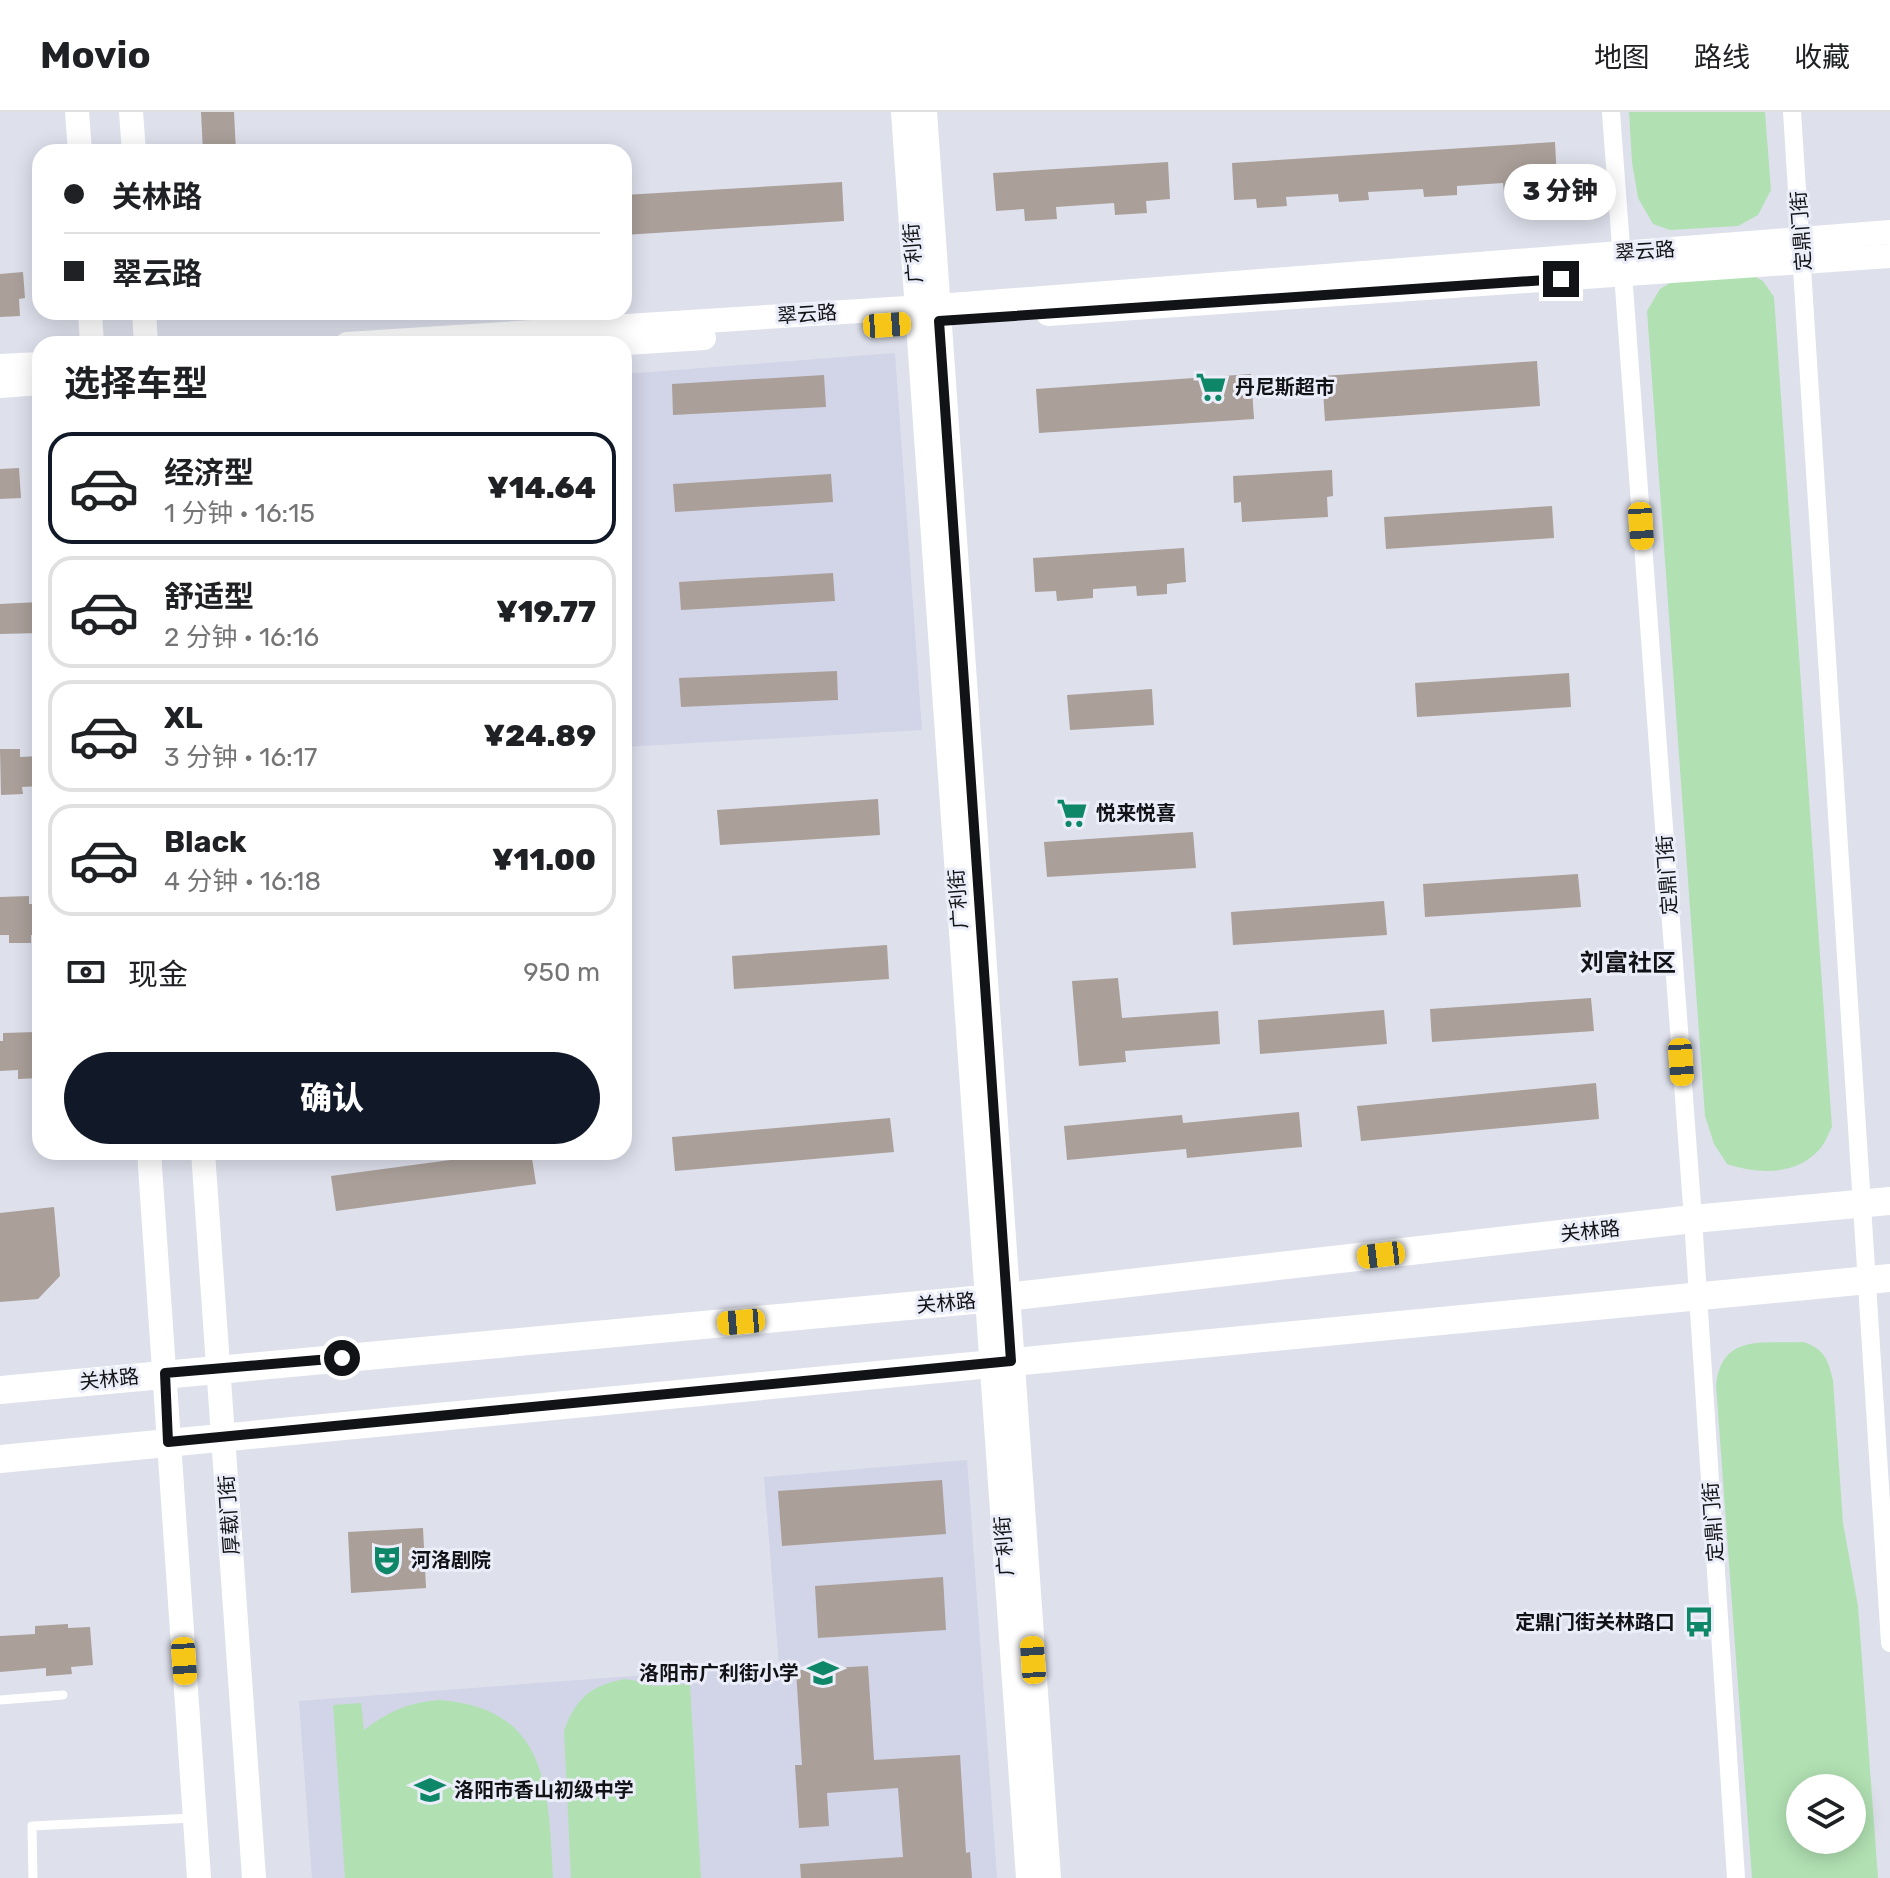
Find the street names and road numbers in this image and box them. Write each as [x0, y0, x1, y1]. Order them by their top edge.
street label: 定鼎门街 [1786, 190, 1816, 272]
street label: 广利街 [899, 222, 927, 284]
street label: 翠云路 [1614, 237, 1676, 265]
street label: 翠云路 [776, 300, 838, 328]
street label: 定鼎门街 [1652, 834, 1682, 916]
street label: 广利街 [944, 868, 972, 930]
street label: 关林路 [1559, 1216, 1621, 1246]
street label: 关林路 [915, 1288, 977, 1318]
street label: 关林路 [78, 1364, 140, 1394]
street label: 厚载门街 [214, 1474, 244, 1556]
street label: 定鼎门街 [1698, 1481, 1728, 1563]
street label: 广利街 [990, 1515, 1018, 1577]

